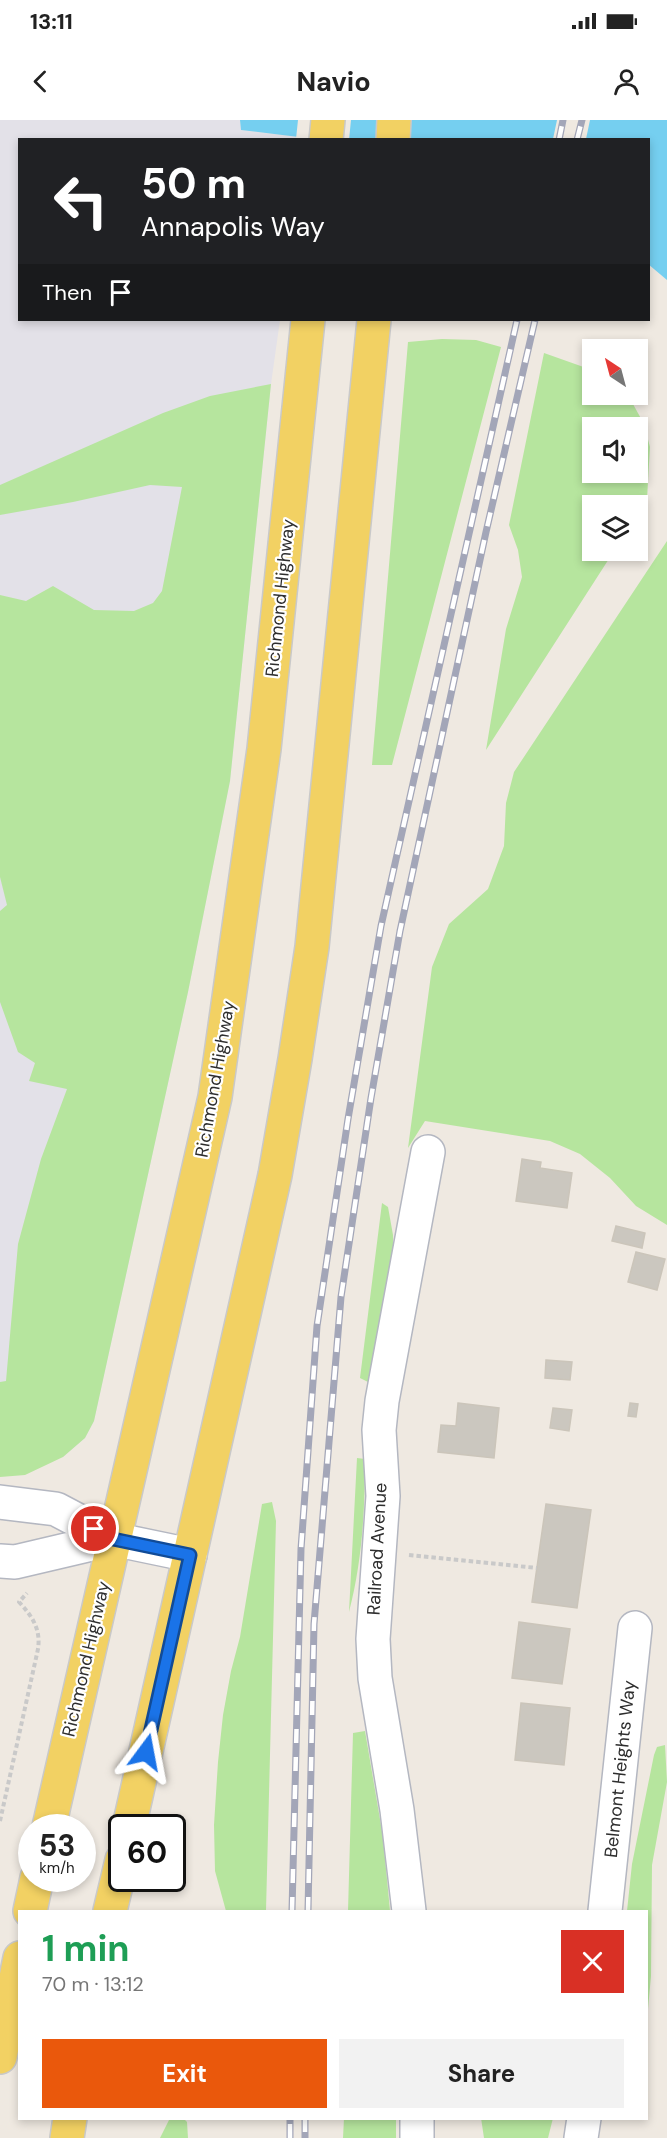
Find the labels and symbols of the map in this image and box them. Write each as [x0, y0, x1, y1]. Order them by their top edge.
north arrow [582, 339, 648, 405]
street label: Richmond Highway [260, 518, 300, 678]
street label: Richmond Highway [189, 999, 241, 1159]
street label: Railroad Avenue [362, 1482, 392, 1616]
pin [68, 1503, 119, 1554]
street label: Richmond Highway [56, 1579, 116, 1739]
street label: Belmont Heights Way [599, 1679, 641, 1859]
position arrow [114, 1720, 178, 1784]
speed limit sign: 60 [108, 1814, 186, 1892]

